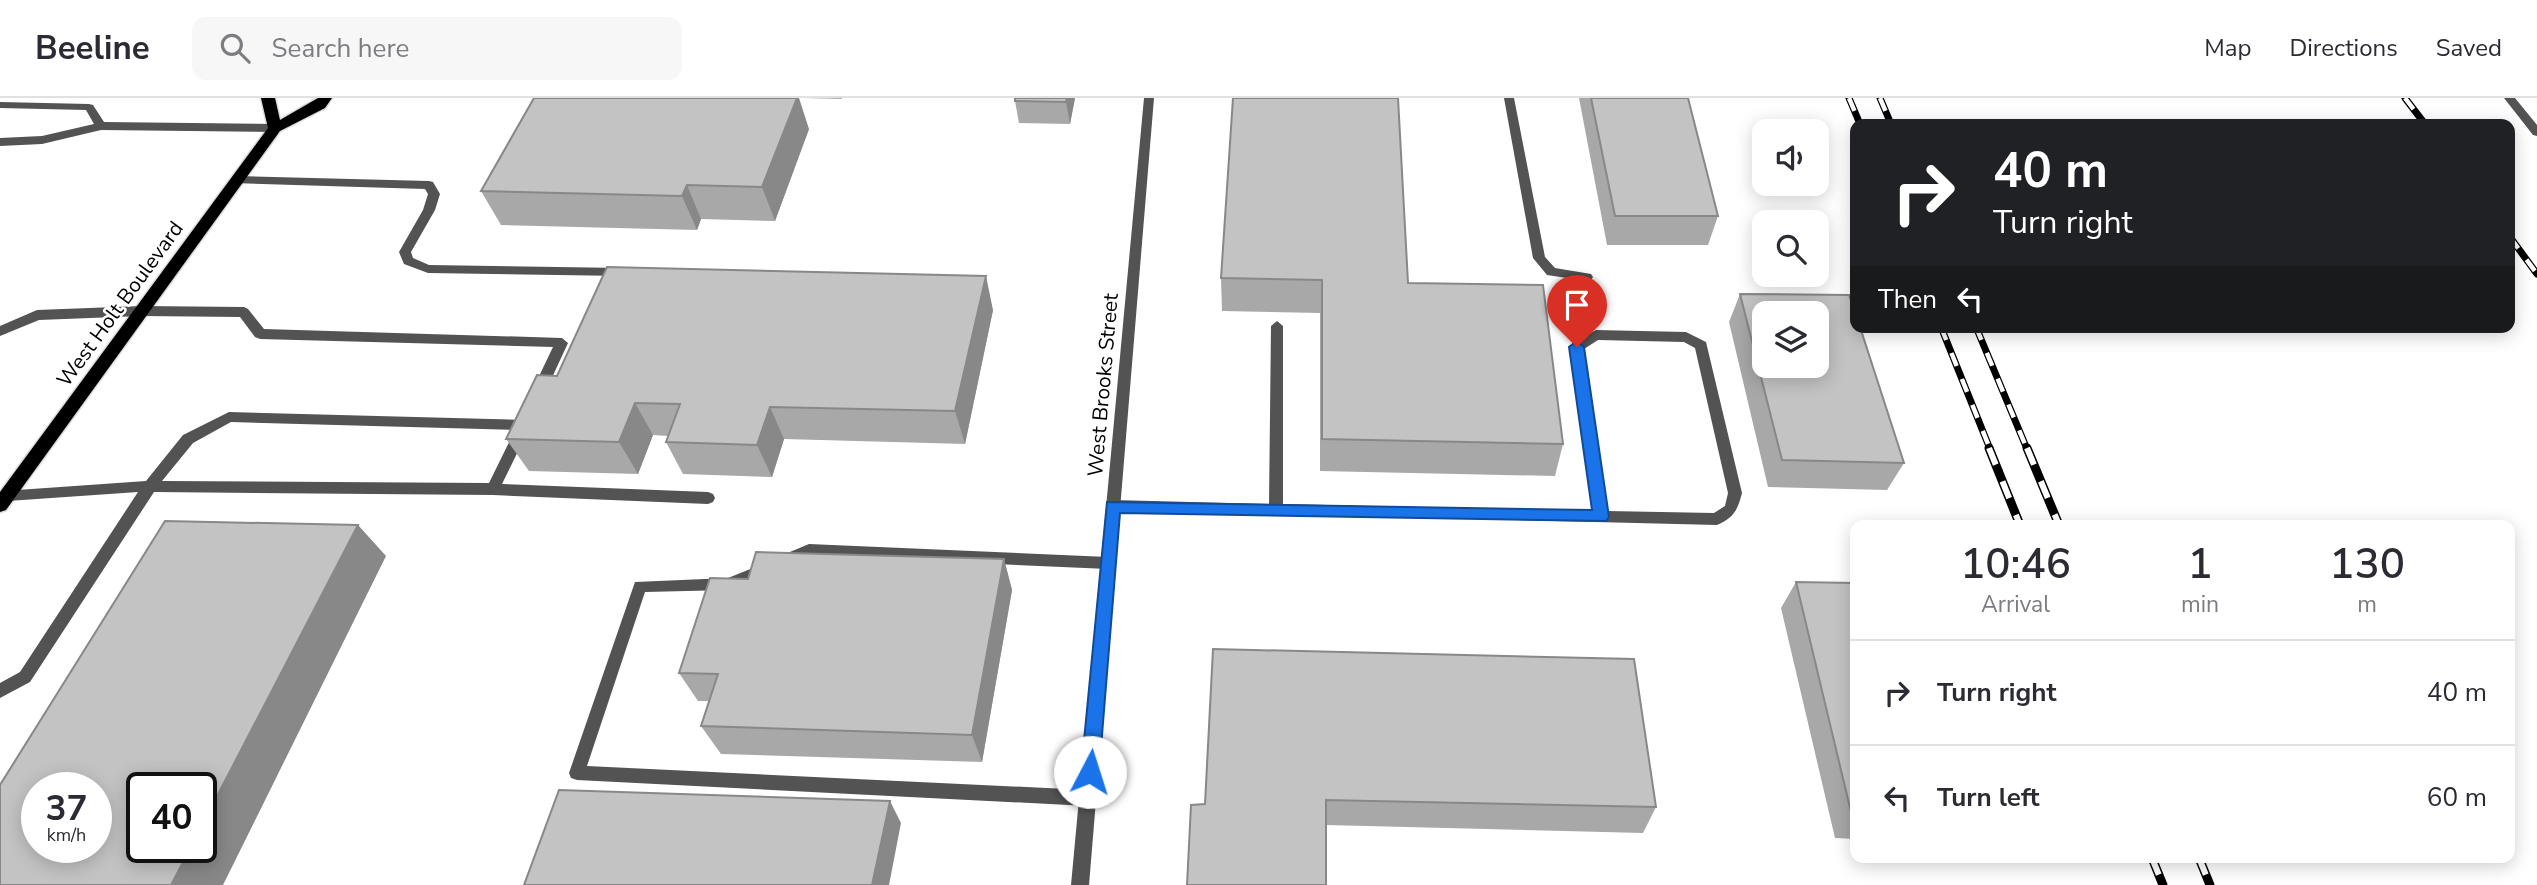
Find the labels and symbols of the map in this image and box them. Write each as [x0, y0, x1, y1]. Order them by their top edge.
street label: West Holt Boulevard [50, 216, 190, 392]
pin [1547, 275, 1607, 347]
street label: West Brooks Street [1081, 292, 1125, 478]
position arrow [1053, 735, 1127, 809]
speed limit sign: 40 [126, 772, 217, 863]

